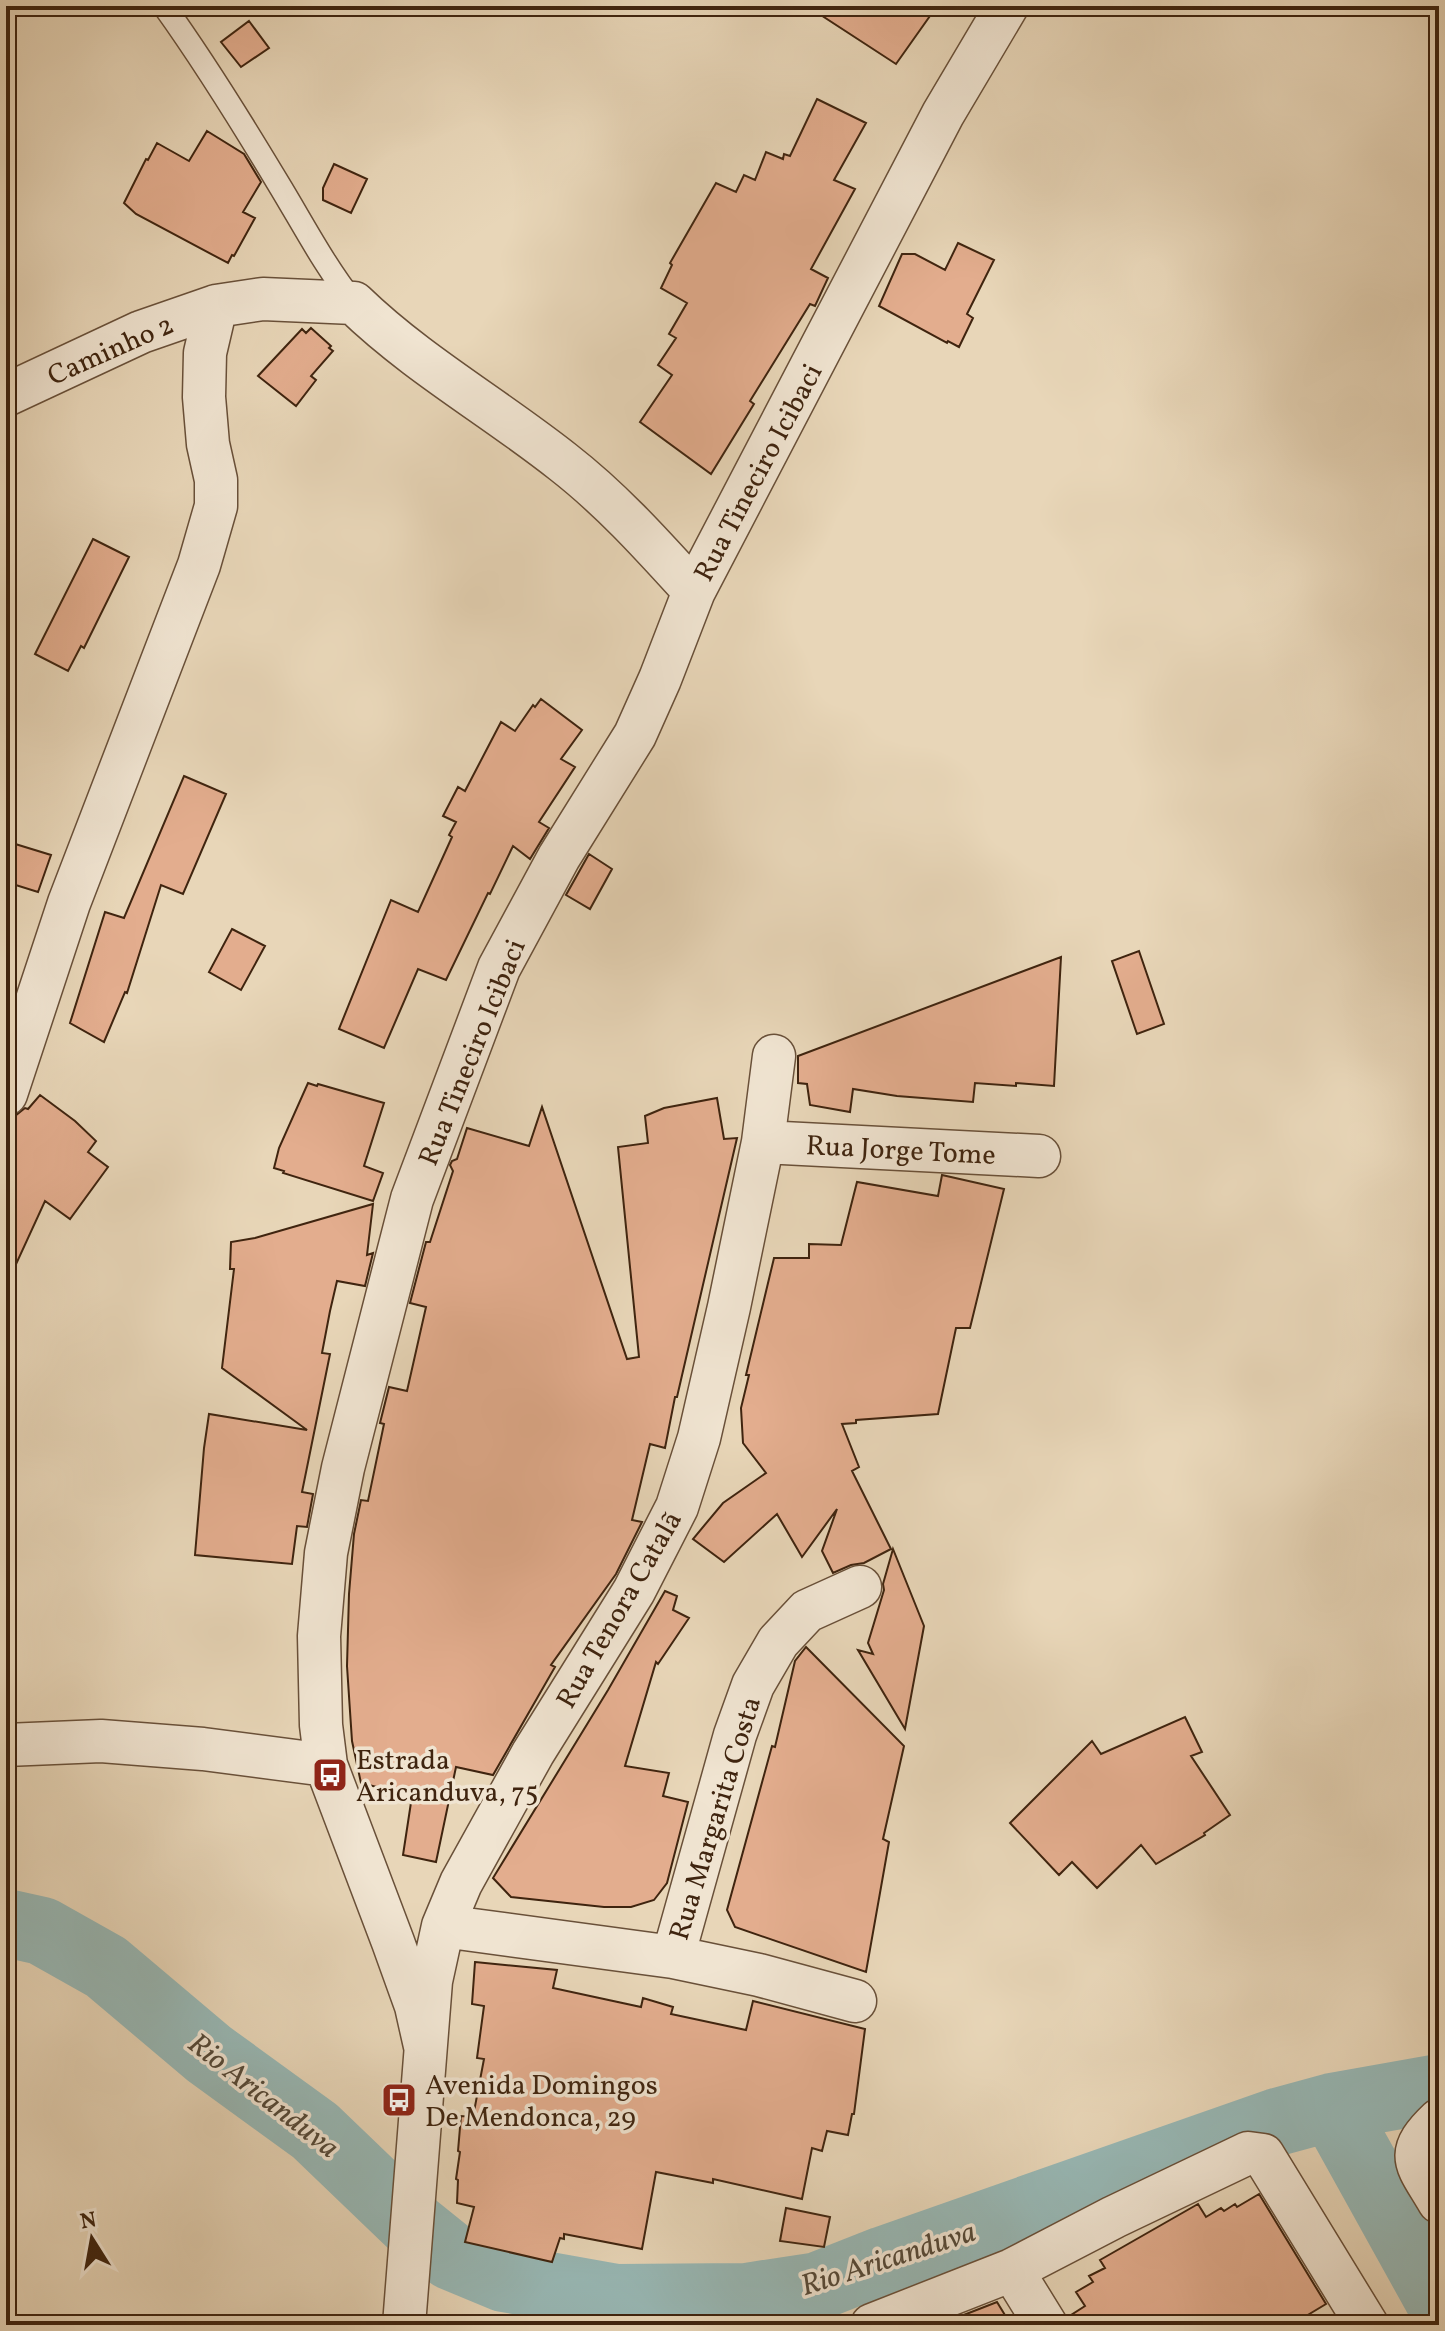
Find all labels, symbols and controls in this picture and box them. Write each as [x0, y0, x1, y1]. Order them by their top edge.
street label: Caminho 2 [42, 306, 180, 396]
street label: Rua Tineciro Icibaci [685, 357, 833, 589]
street label: Rua Tineciro Icibaci [410, 934, 537, 1172]
street label: Rua Jorge Tome [805, 1127, 997, 1176]
street label: Rua Tenora Catalã [548, 1504, 693, 1716]
street label: Rua Margarita Costa [661, 1692, 772, 1945]
place label: Estrada Aricanduva, 75 [356, 1742, 538, 1813]
bus stop icon: Estrada Aricanduva, 75 [311, 1756, 349, 1794]
water label: Rio Aricanduva [178, 2024, 347, 2169]
place label: Avenida Domingos De Mendonca, 29 [425, 2067, 658, 2138]
bus stop icon: Avenida Domingos De Mendonca, 29 [380, 2081, 418, 2119]
north arrow [52, 2199, 132, 2279]
text: N [78, 2205, 99, 2239]
water label: Rio Aricanduva [796, 2212, 982, 2308]

